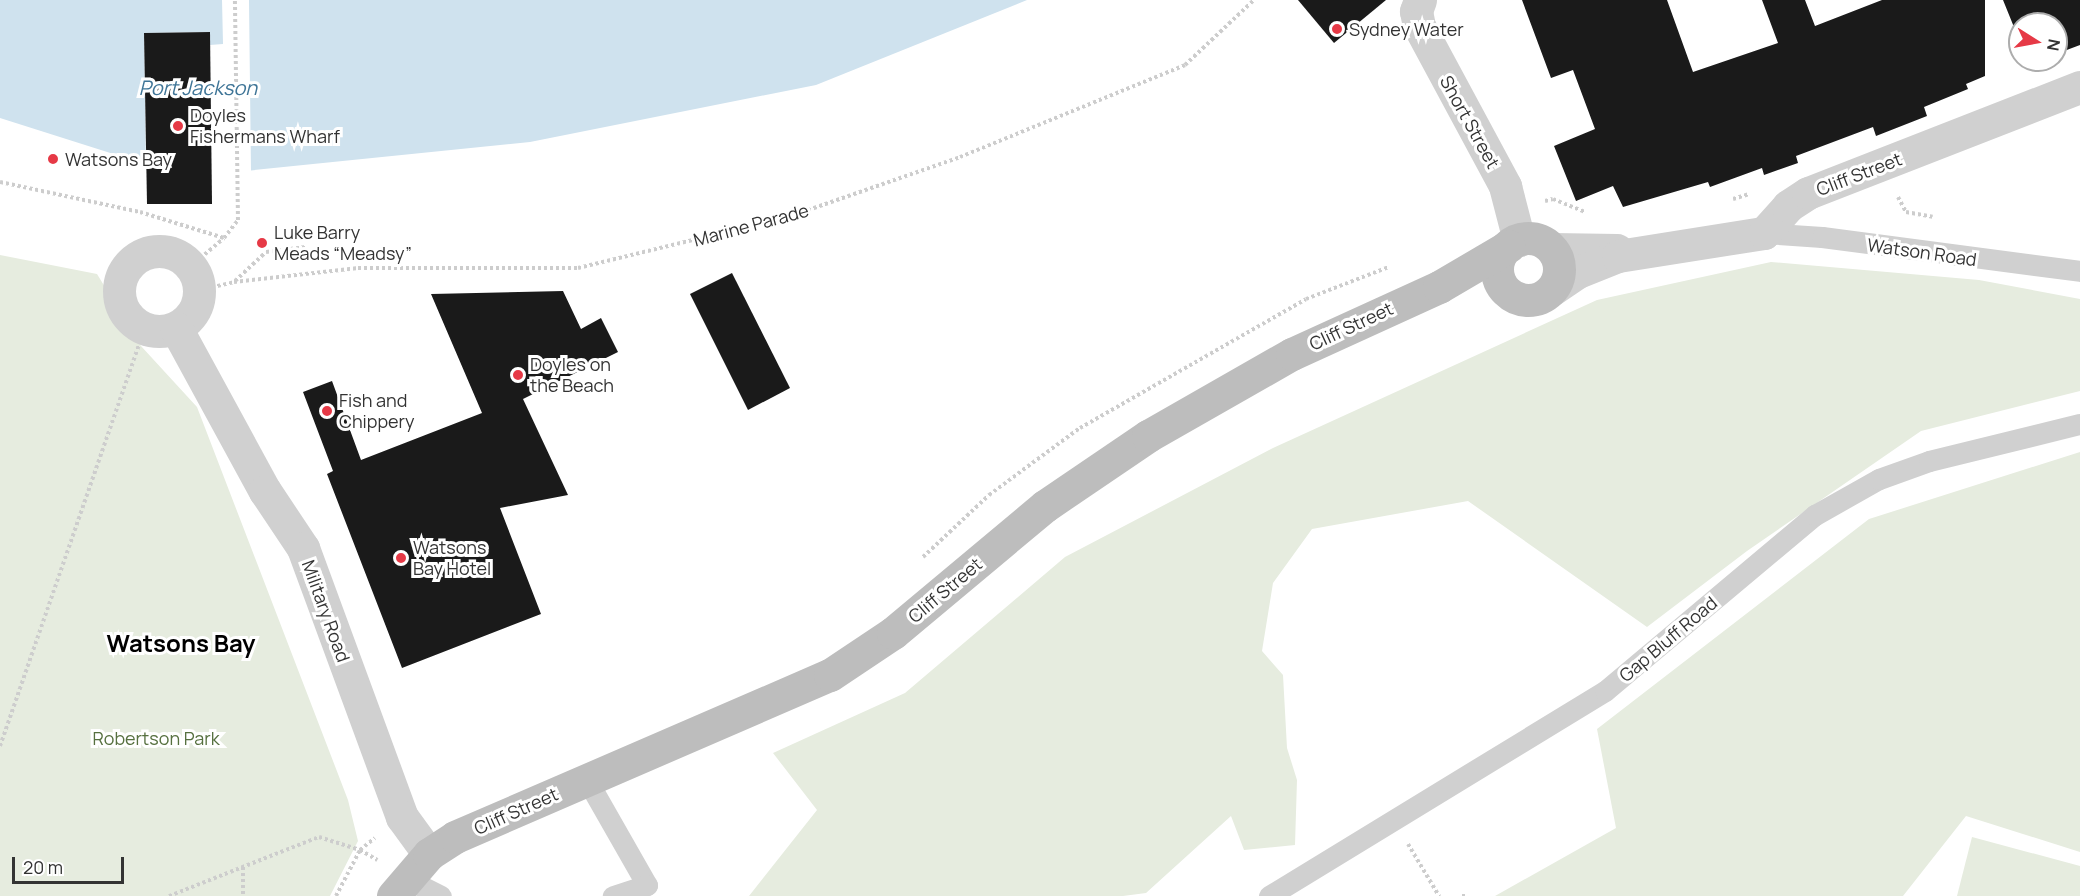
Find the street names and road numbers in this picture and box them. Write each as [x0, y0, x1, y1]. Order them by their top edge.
street label: Short Street [1436, 72, 1504, 172]
street label: Cliff Street [1813, 148, 1905, 200]
street label: Marine Parade [691, 199, 811, 251]
street label: Watson Road [1866, 234, 1978, 270]
street label: Cliff Street [1306, 297, 1396, 355]
street label: Cliff Street [904, 553, 986, 627]
street label: Military Road [298, 557, 354, 665]
street label: Gap Bluff Road [1615, 592, 1721, 686]
street label: Cliff Street [471, 783, 561, 839]

